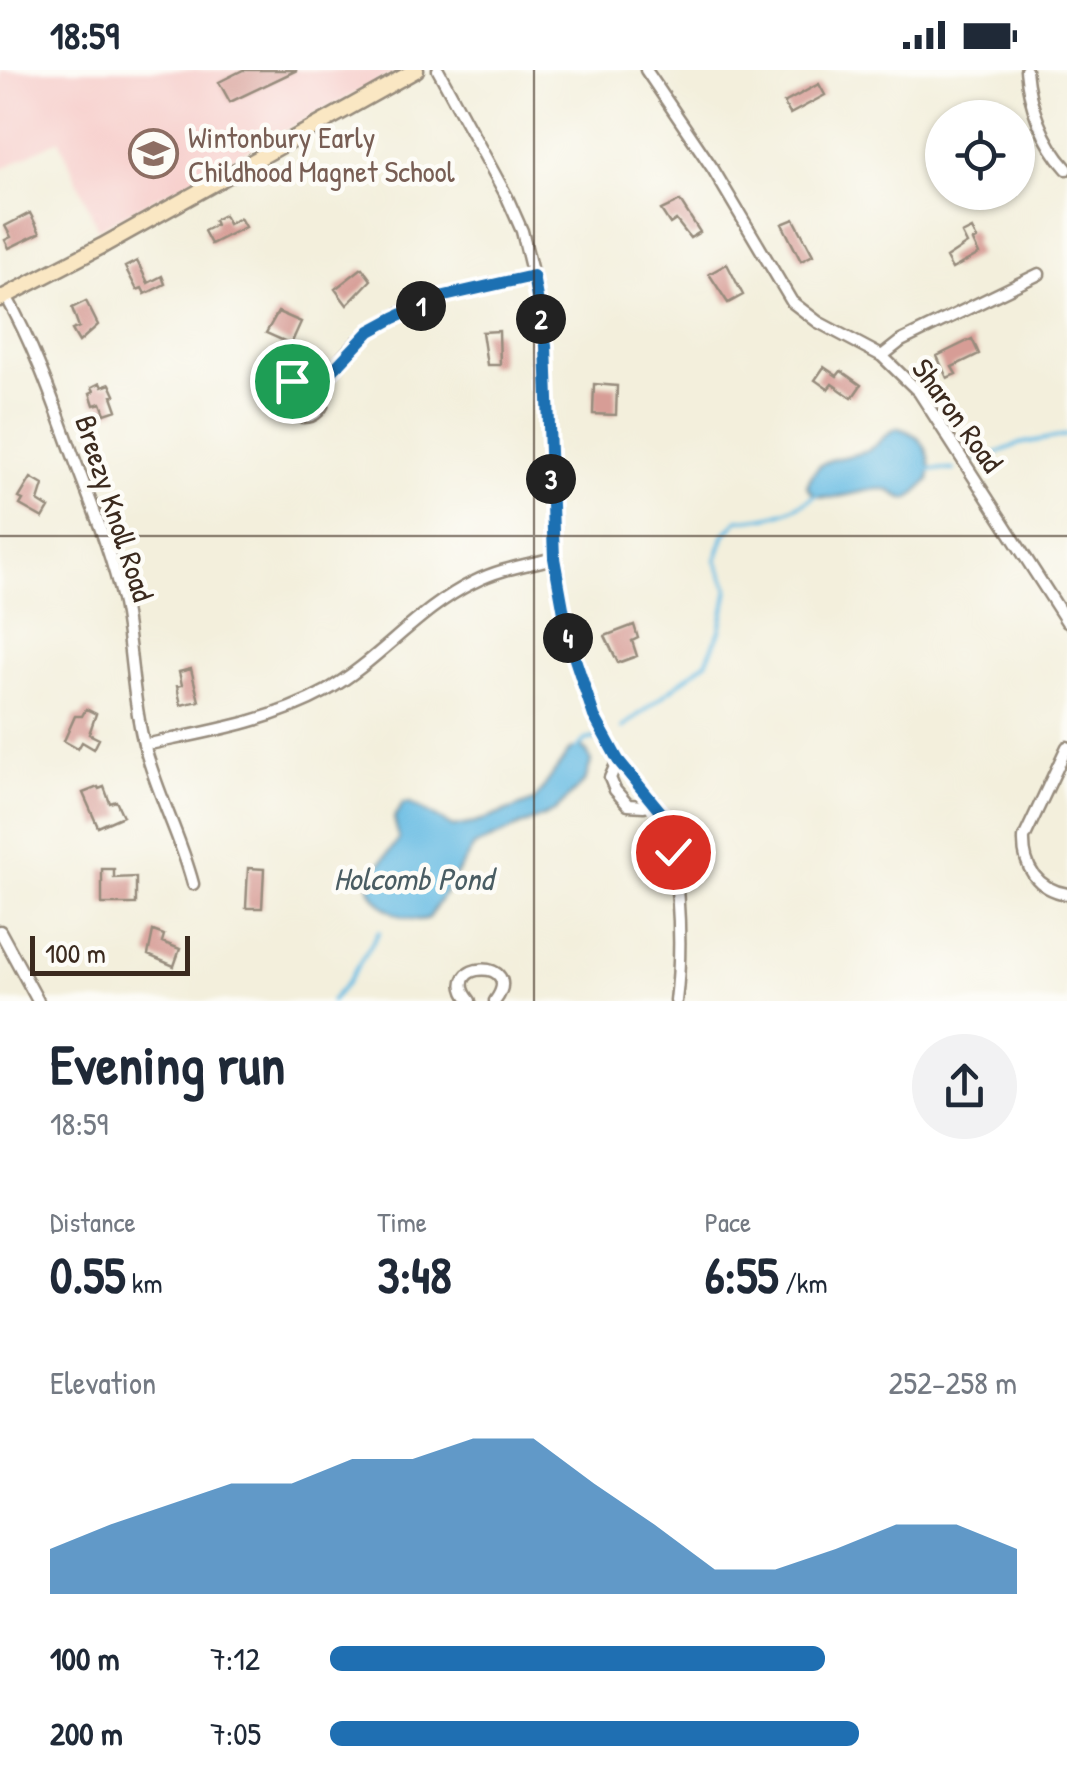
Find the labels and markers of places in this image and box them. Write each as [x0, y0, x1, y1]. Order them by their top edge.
place label: Wintonbury Early Childhood Magnet School [188, 117, 455, 191]
school or university icon: Wintonbury Early Childhood Magnet School [127, 128, 179, 180]
pin: 1 [396, 281, 446, 331]
pin: 2 [516, 294, 566, 344]
pin [250, 339, 335, 424]
pin: 3 [526, 454, 576, 504]
pin: 4 [543, 613, 593, 663]
pin [631, 810, 716, 895]

